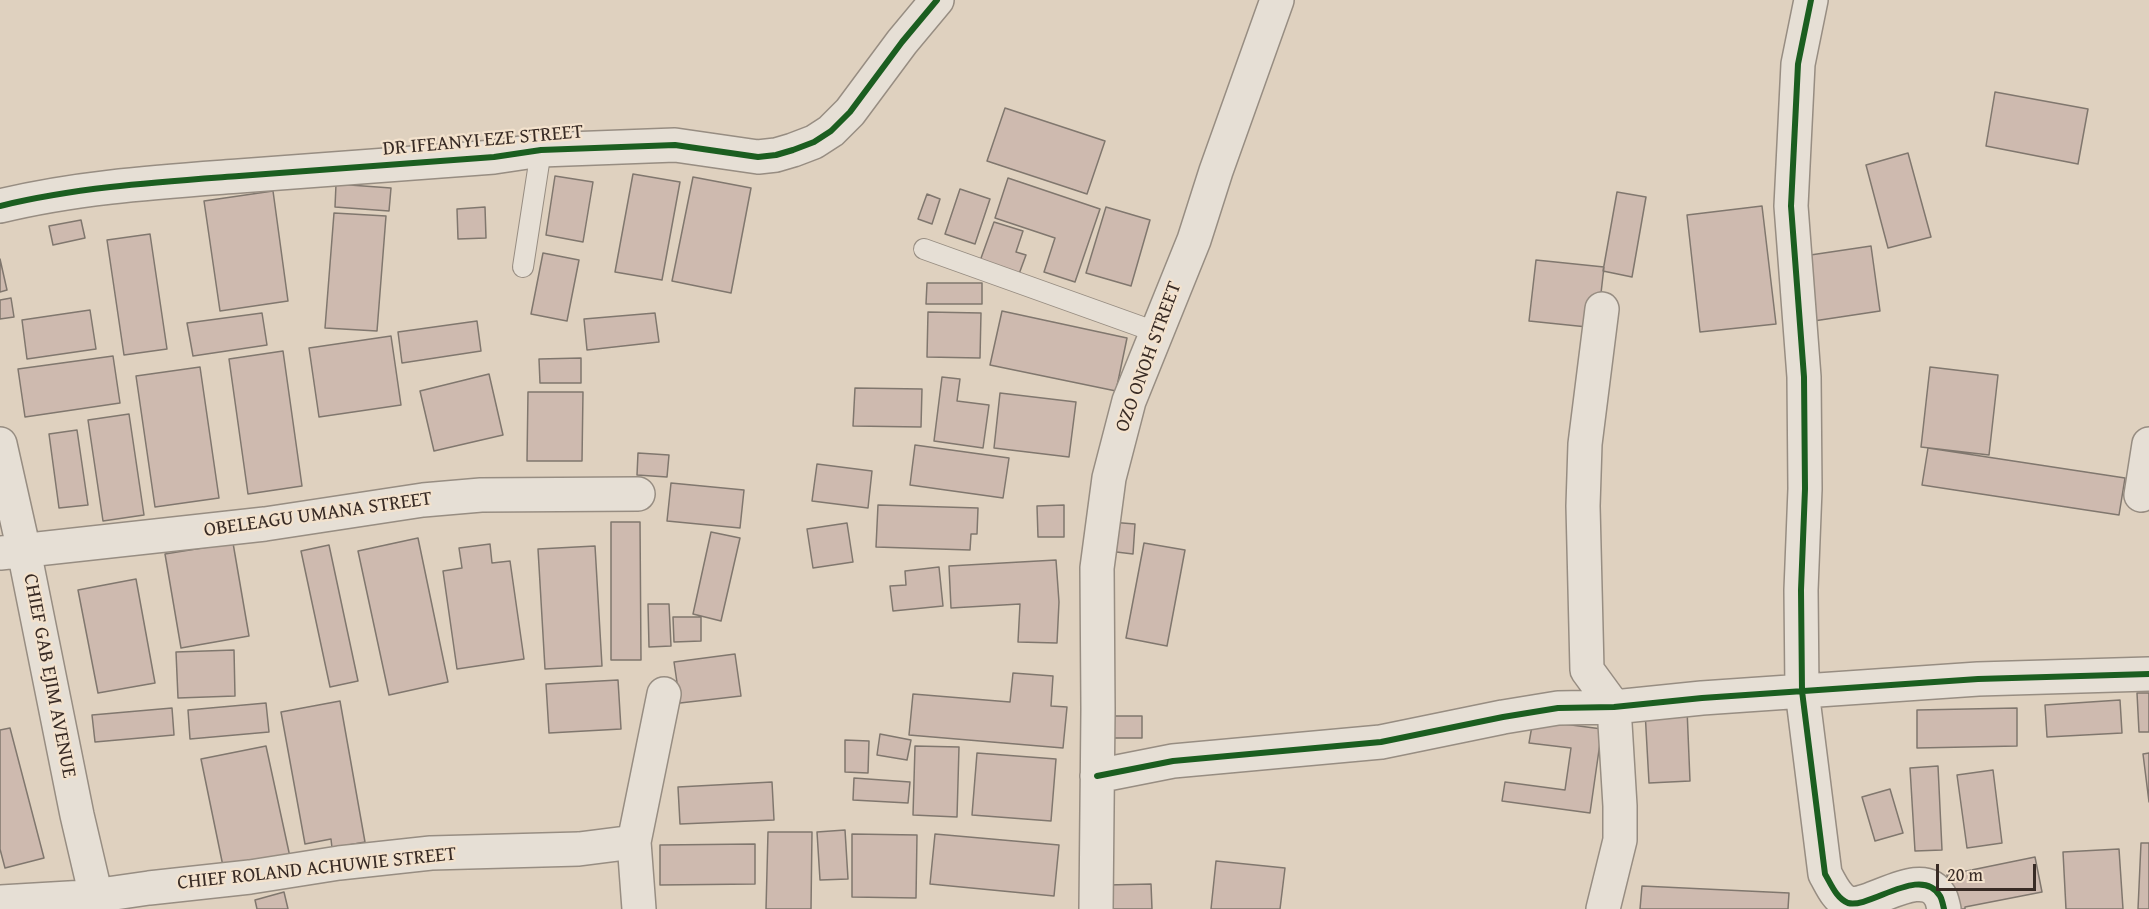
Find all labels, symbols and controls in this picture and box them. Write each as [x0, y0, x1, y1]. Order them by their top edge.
street label: DR IFEANYI EZE STREET [382, 120, 584, 162]
street label: OZO ONOH STREET [1111, 279, 1187, 435]
street label: OBELEAGU UMANA STREET [202, 487, 434, 543]
street label: CHIEF GAB EJIM AVENUE [17, 572, 81, 780]
street label: CHIEF ROLAND ACHUWIE STREET [176, 842, 458, 896]
scale bar [1939, 852, 2040, 890]
text: 20 m [1947, 861, 1983, 888]

